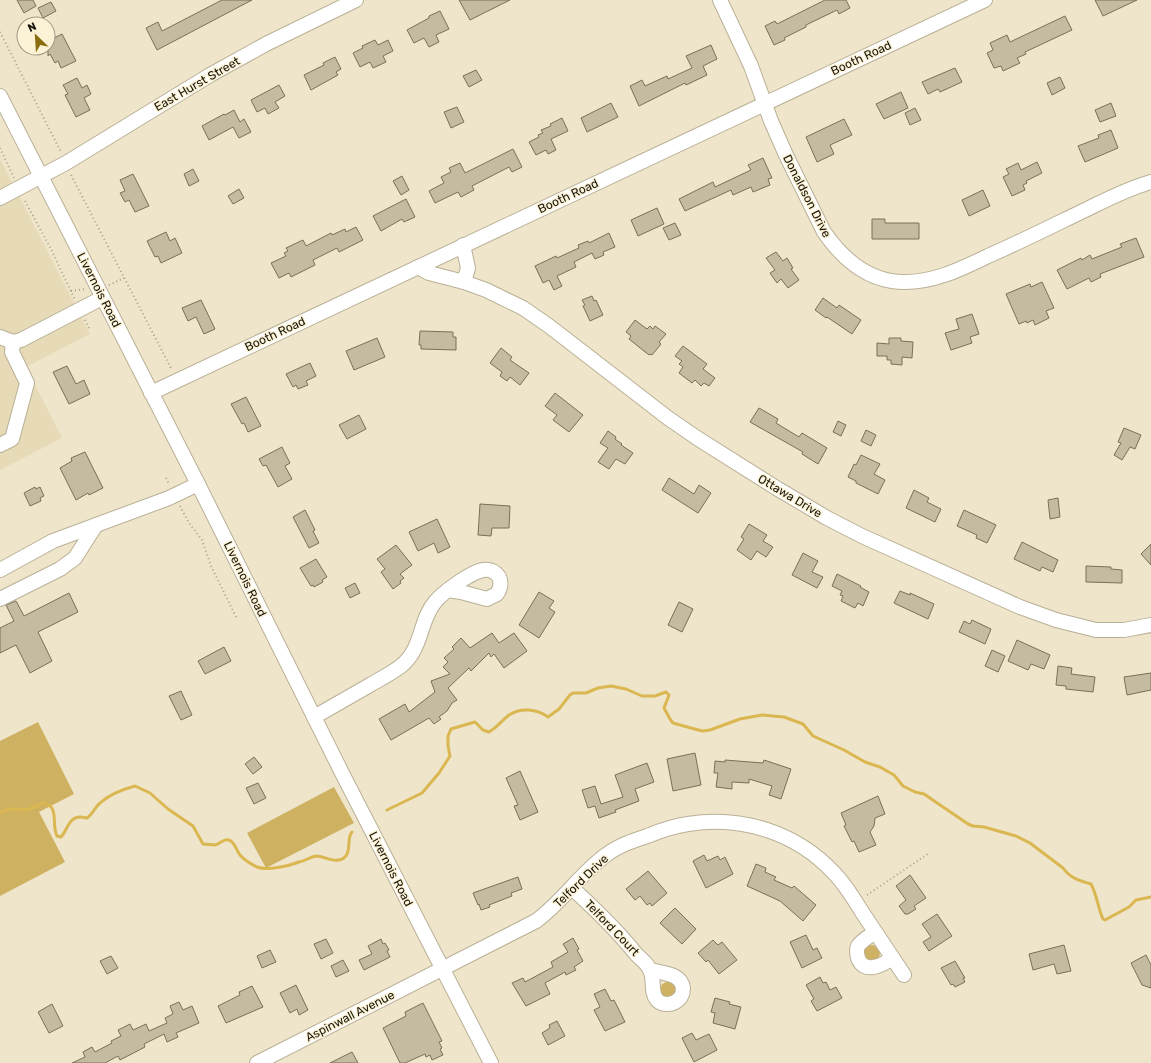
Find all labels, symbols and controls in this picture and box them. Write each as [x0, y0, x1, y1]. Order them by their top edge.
north arrow [16, 16, 56, 56]
text: N [26, 20, 38, 35]
street label: Booth Road [829, 38, 893, 78]
street label: East Hurst Street [152, 54, 243, 114]
street label: Donaldson Drive [780, 152, 834, 240]
street label: Booth Road [536, 176, 600, 216]
street label: Livernois Road [74, 250, 124, 330]
street label: Booth Road [243, 314, 307, 354]
street label: Ottawa Drive [756, 471, 825, 521]
street label: Livernois Road [221, 539, 269, 619]
street label: Livernois Road [366, 829, 416, 909]
street label: Telford Drive [551, 851, 611, 910]
street label: Telford Court [582, 897, 642, 959]
street label: Aspinwall Avenue [303, 987, 397, 1044]

